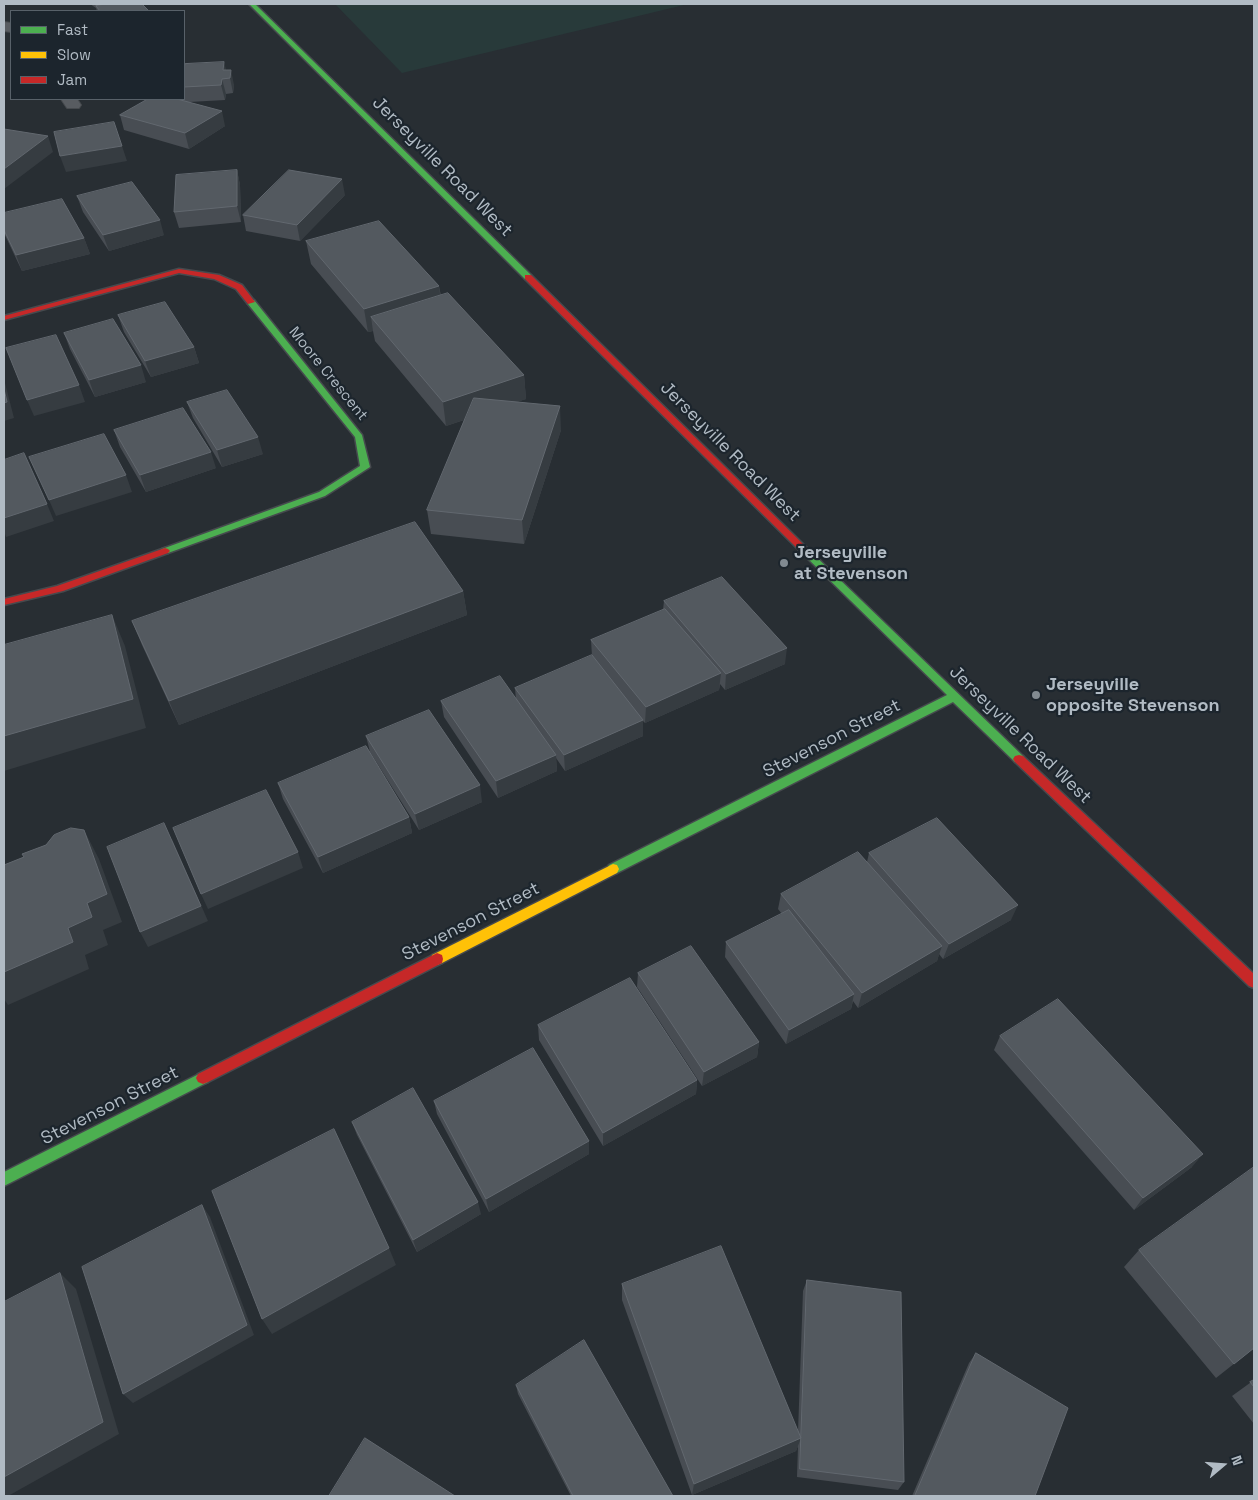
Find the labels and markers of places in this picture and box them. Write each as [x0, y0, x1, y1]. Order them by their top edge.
place label: Jerseyville at Stevenson [794, 542, 908, 584]
marker: Jerseyville at Stevenson [778, 557, 790, 569]
place label: Jerseyville opposite Stevenson [1046, 674, 1220, 716]
marker: Jerseyville opposite Stevenson [1030, 689, 1042, 701]

